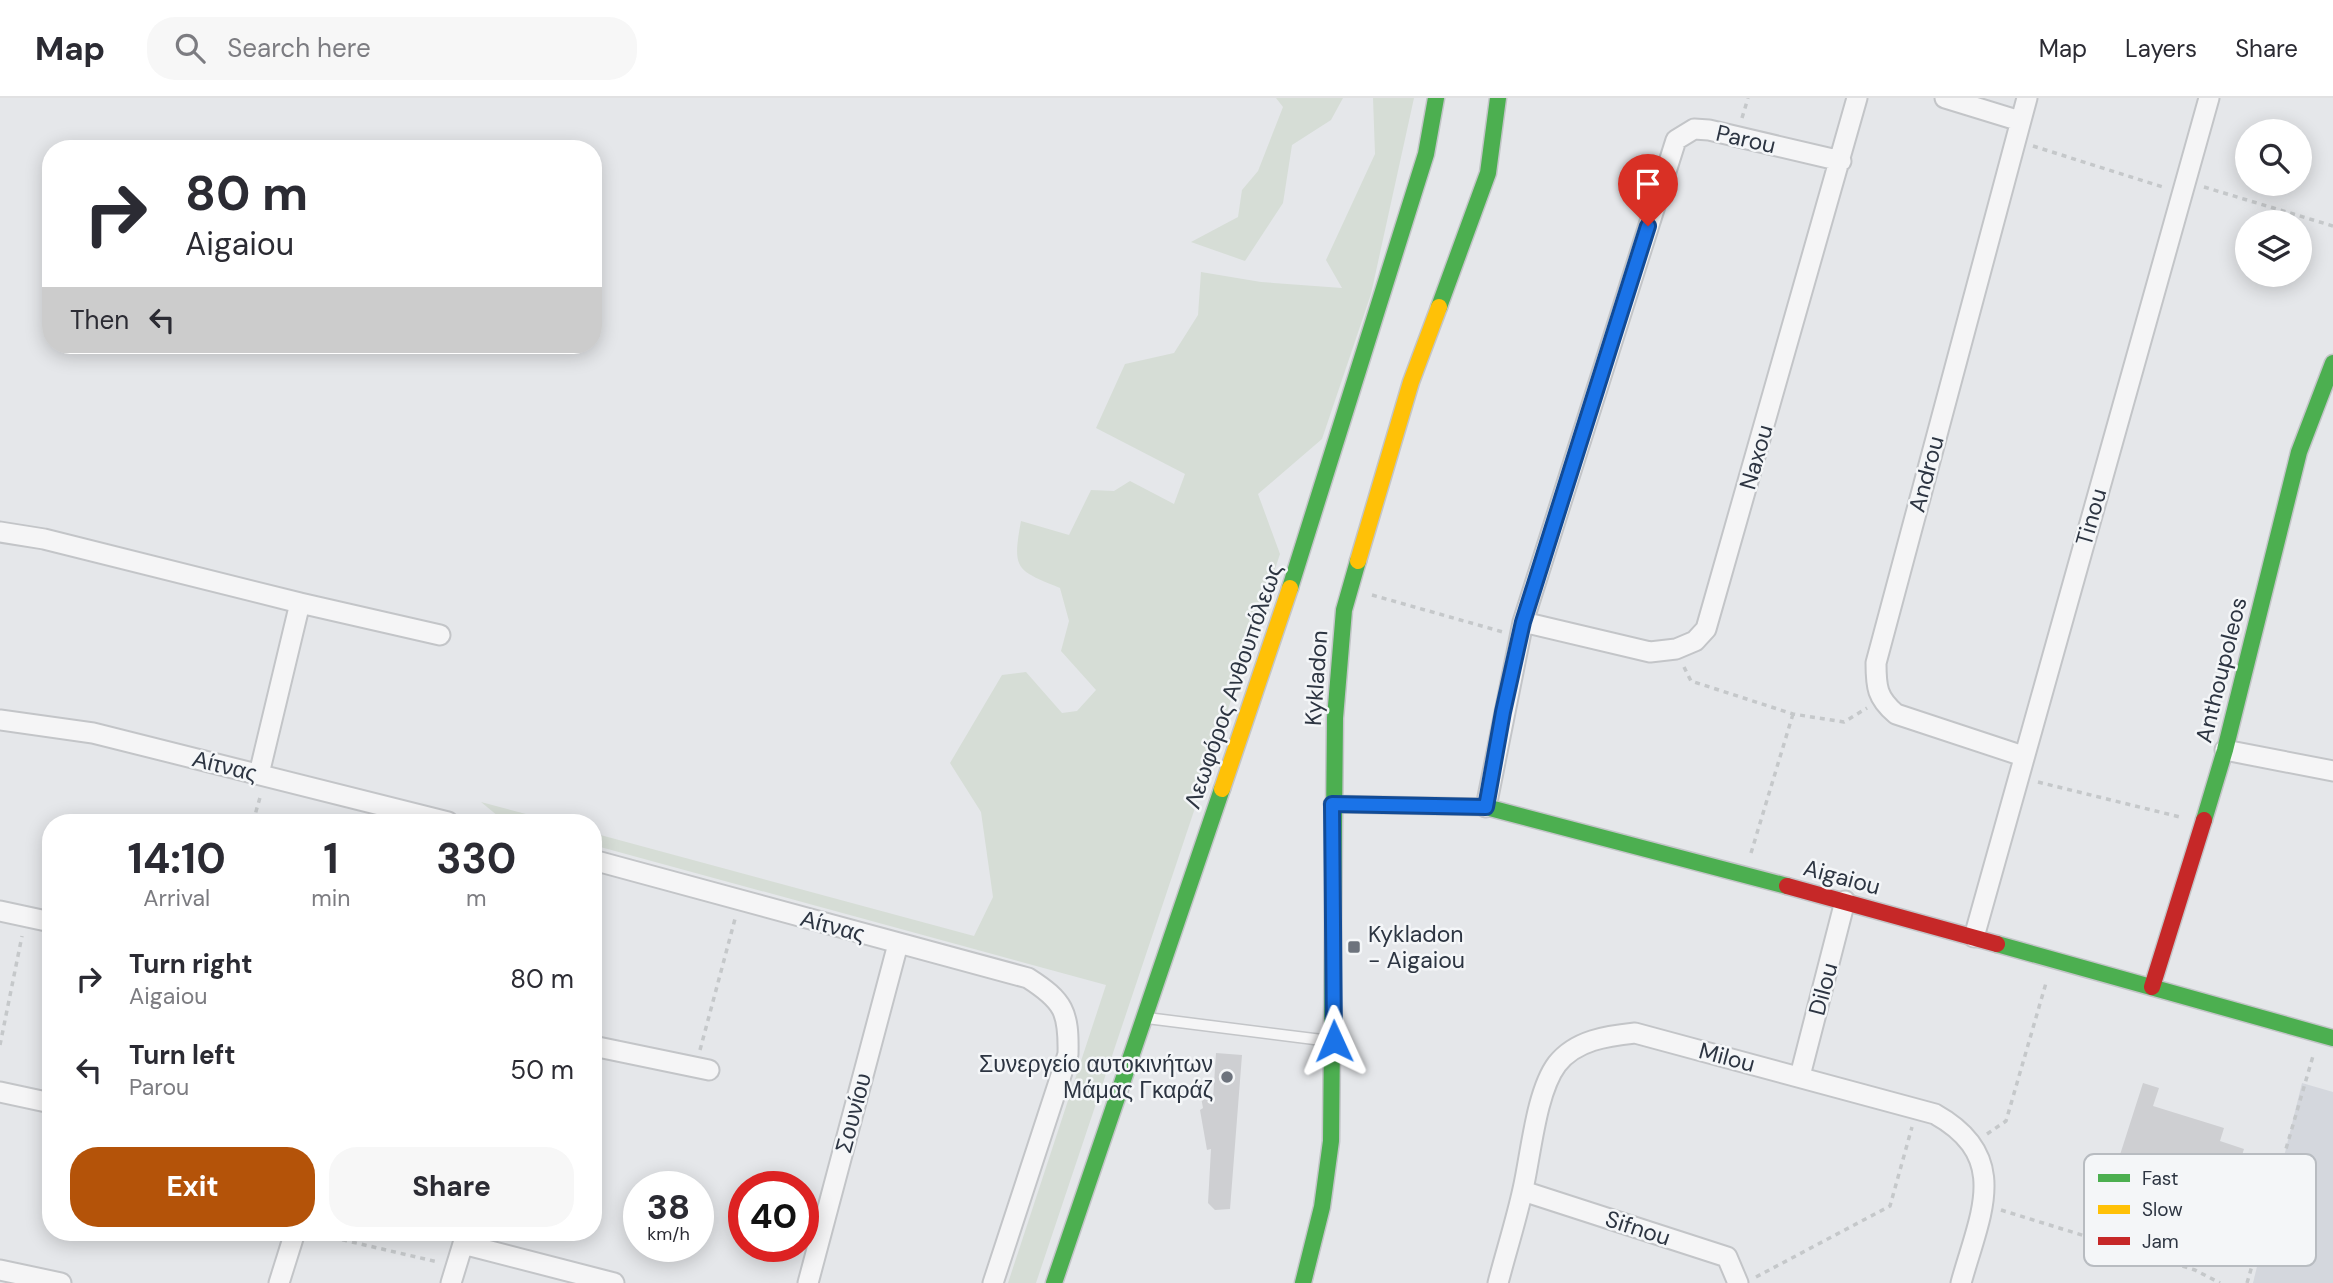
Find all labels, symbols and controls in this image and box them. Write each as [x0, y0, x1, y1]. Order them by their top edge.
search box [147, 17, 637, 80]
text: Map [35, 27, 105, 70]
icon: search [171, 29, 209, 67]
text: Search here [227, 31, 371, 65]
text: Map [2039, 33, 2087, 64]
text: Layers [2125, 33, 2197, 64]
text: Share [2235, 33, 2298, 64]
street label: Parou [1713, 118, 1779, 160]
map controls [2235, 119, 2312, 287]
button: search [2235, 119, 2312, 196]
pin [1618, 154, 1678, 226]
text: 80 m [185, 161, 308, 225]
icon: arrive [1629, 165, 1667, 203]
icon: right [70, 168, 161, 259]
button: layers [2235, 210, 2312, 287]
text: Aigaiou [185, 223, 294, 265]
icon: left [143, 301, 181, 339]
text: Then [70, 303, 129, 337]
street label: Naxou [1732, 421, 1780, 493]
street label: Androu [1901, 433, 1951, 515]
street label: Tinou [2069, 485, 2113, 549]
street label: Λεωφόρος Ανθουπόλεως [1177, 560, 1289, 812]
street label: Anthoupoleos [2188, 594, 2254, 746]
street label: Kykladon [1298, 629, 1334, 727]
street label: Αίτνας [190, 744, 260, 788]
text: 14:10 [128, 831, 226, 886]
text: 1 [323, 831, 339, 886]
text: 330 [436, 831, 516, 886]
street label: Aigaiou [1800, 852, 1884, 902]
text: Arrival [143, 883, 210, 913]
text: min [311, 883, 351, 913]
text: m [466, 883, 486, 913]
street label: Αίτνας [798, 903, 868, 949]
place label: Kykladon - Aigaiou [1368, 919, 1465, 975]
marker: Kykladon - Aigaiou [1346, 939, 1362, 955]
text: Turn right [129, 947, 253, 981]
street label: Dilou [1802, 959, 1844, 1019]
icon: right [70, 960, 108, 998]
text: 80 m [510, 962, 574, 996]
text: Aigaiou [129, 981, 207, 1011]
position arrow [1297, 1004, 1371, 1078]
street label: Milou [1696, 1035, 1758, 1079]
text: Turn left [129, 1038, 236, 1072]
place label: Συνεργείο αυτοκινήτων Μάμας Γκαράζ [979, 1049, 1213, 1105]
icon: left [70, 1051, 108, 1089]
text: 50 m [510, 1053, 574, 1087]
marker: Συνεργείο αυτοκινήτων Μάμας Γκαράζ [1219, 1069, 1235, 1085]
street label: Σουνίου [828, 1070, 878, 1156]
text: Parou [129, 1072, 189, 1102]
button: Exit [70, 1147, 315, 1227]
button: Share [329, 1147, 574, 1227]
legend [2084, 1154, 2316, 1266]
text: Fast [2142, 1166, 2178, 1191]
speed limit sign: 40 [728, 1171, 819, 1262]
text: 38 [647, 1184, 690, 1230]
text: Slow [2142, 1197, 2183, 1222]
street label: Sifnou [1602, 1203, 1674, 1253]
text: km/h [647, 1222, 690, 1246]
text: Jam [2142, 1229, 2179, 1254]

